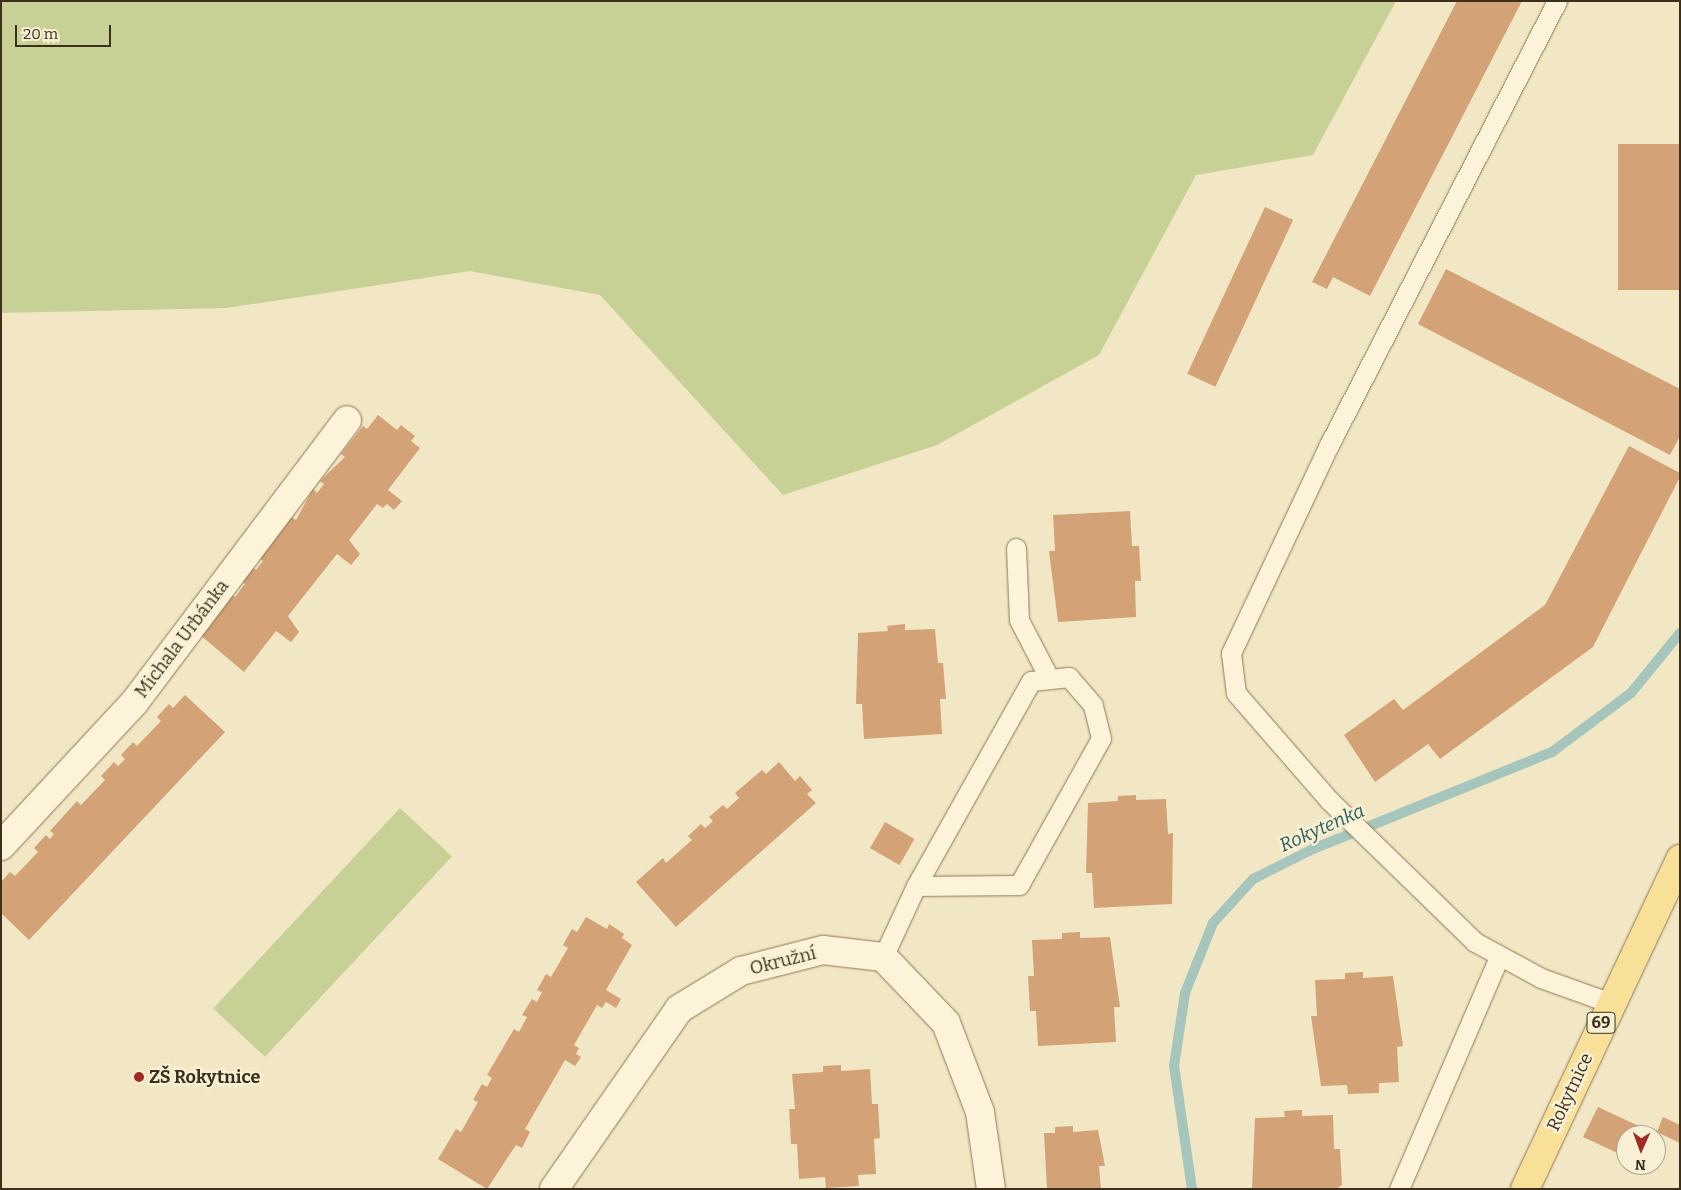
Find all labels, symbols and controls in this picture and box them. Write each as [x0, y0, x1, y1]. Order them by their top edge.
scale bar [18, 15, 114, 47]
text: 20 m [23, 25, 58, 43]
street label: Michala Urbánka [131, 576, 233, 702]
water label: Rokytenka [1276, 799, 1368, 857]
street label: Okružní [748, 942, 818, 980]
road number: 69 [1586, 1010, 1616, 1036]
street label: Rokytnice [1543, 1050, 1597, 1134]
place label: ZŠ Rokytnice [149, 1066, 260, 1088]
marker: ZŠ Rokytnice [133, 1071, 145, 1083]
north arrow [1616, 1125, 1666, 1175]
text: N [1635, 1156, 1646, 1173]

